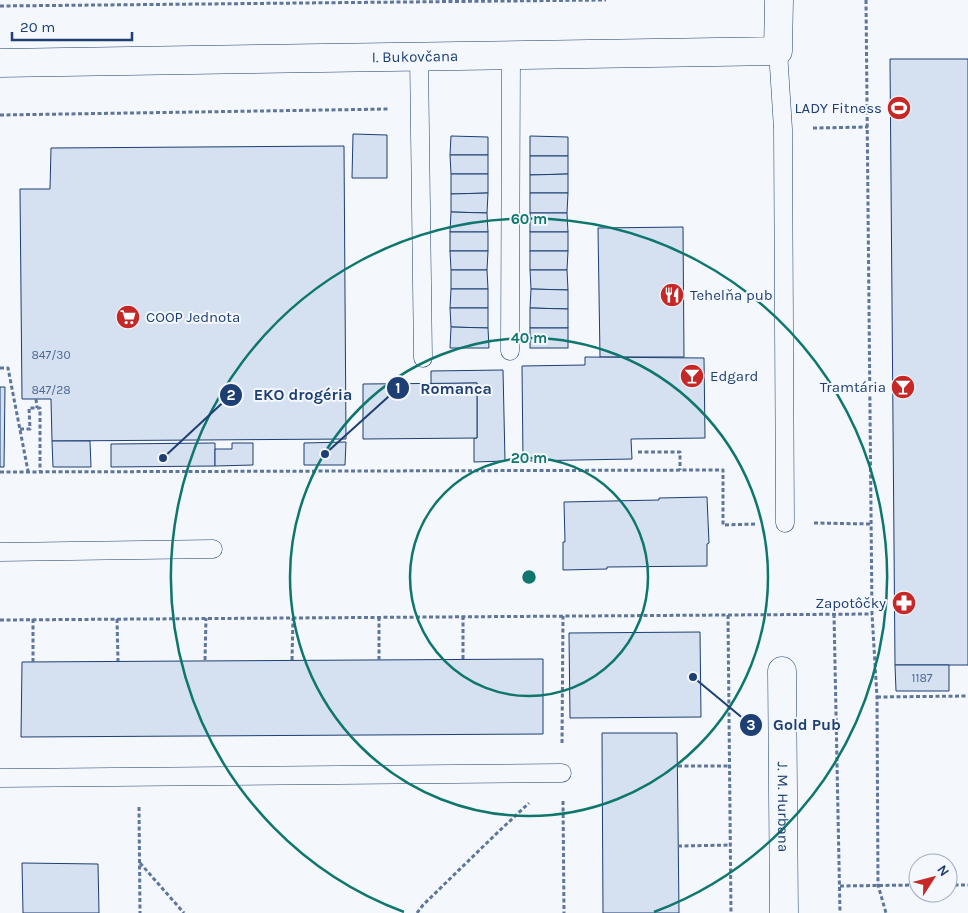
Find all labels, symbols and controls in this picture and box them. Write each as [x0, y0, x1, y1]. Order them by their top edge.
scale bar [12, 10, 132, 42]
text: 20 m [20, 18, 55, 36]
street label: I. Bukovčana [372, 47, 458, 66]
sports icon: LADY Fitness [886, 95, 912, 121]
place label: LADY Fitness [795, 99, 882, 117]
text: 60 m [511, 210, 547, 228]
restaurant icon: Tehelňa pub [659, 282, 685, 308]
place label: Tehelňa pub [690, 286, 773, 304]
supermarket icon: COOP Jednota [115, 304, 141, 330]
place label: COOP Jednota [146, 308, 240, 326]
text: 40 m [511, 329, 547, 347]
house number: 847/30 [31, 348, 71, 362]
bar icon: Edgard [679, 363, 705, 389]
place label: Edgard [710, 367, 758, 385]
callout: Romanca [385, 373, 502, 404]
bar icon: Tramtária [890, 374, 916, 400]
place label: Tramtária [820, 378, 886, 396]
callout: EKO drogéria [219, 379, 363, 410]
text: 1 [395, 379, 401, 397]
text: Romanca [420, 379, 492, 398]
house number: 847/28 [31, 383, 71, 397]
text: EKO drogéria [254, 385, 352, 404]
text: 2 [226, 386, 236, 404]
text: 20 m [511, 449, 547, 467]
centre of rings [520, 568, 538, 586]
pharmacy icon: Zapotôčky [891, 590, 917, 616]
place label: Zapotôčky [815, 594, 886, 612]
house number: 1187 [912, 671, 933, 685]
callout: Gold Pub [738, 709, 851, 740]
text: Gold Pub [773, 715, 841, 734]
text: 3 [746, 716, 756, 734]
street label: J. M. Hurbana [774, 762, 792, 852]
north arrow [908, 853, 958, 903]
text: N [933, 862, 953, 880]

